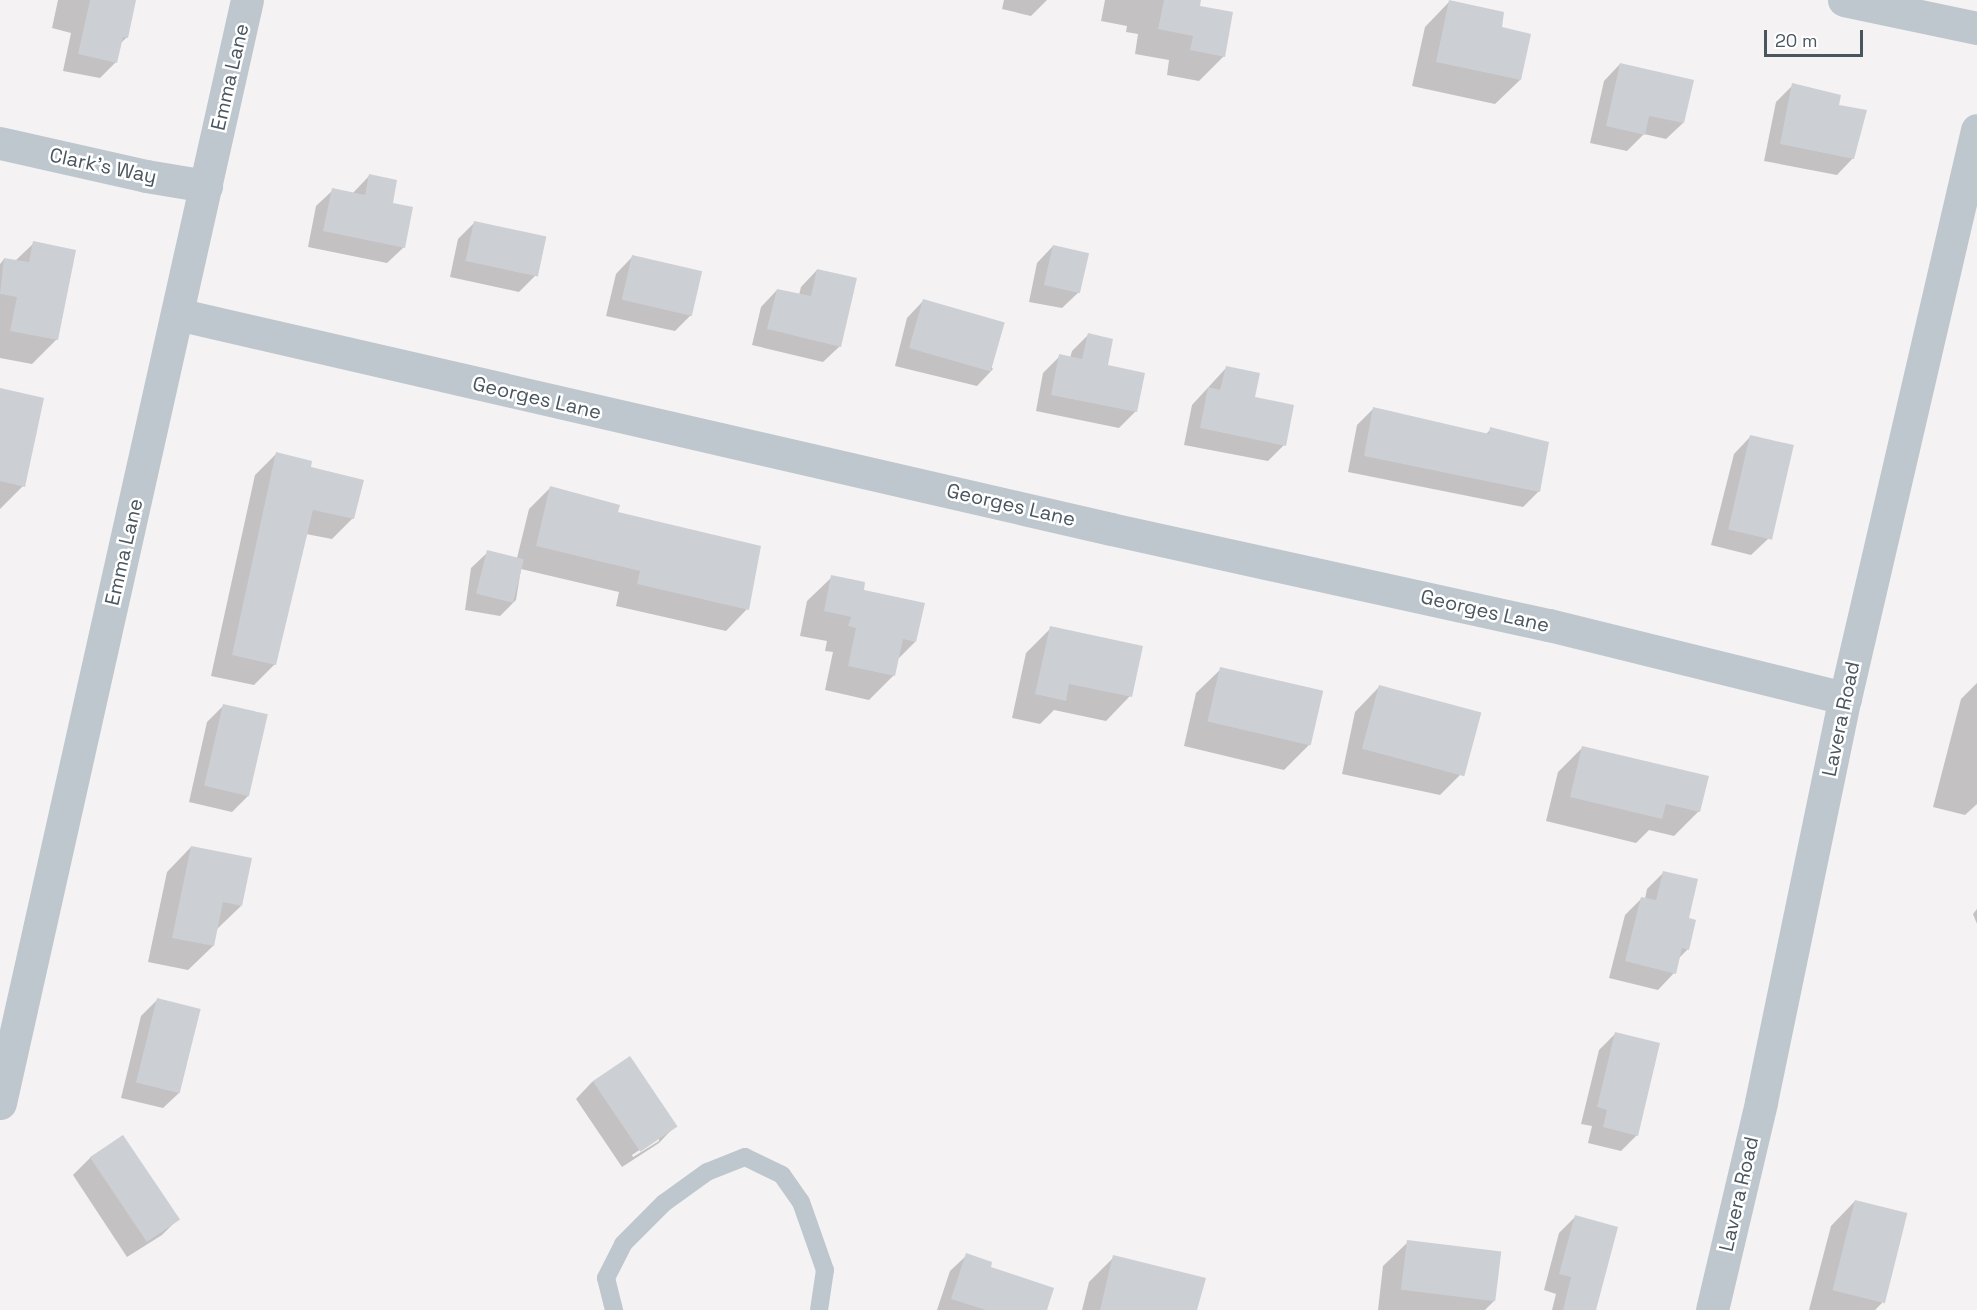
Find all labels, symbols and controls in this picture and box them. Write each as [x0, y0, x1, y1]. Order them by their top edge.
scale bar [1767, 18, 1866, 56]
street label: Emma Lane [206, 21, 254, 133]
text: 20 m [1775, 29, 1818, 52]
street label: Clark's Way [47, 143, 159, 189]
street label: Georges Lane [470, 372, 604, 424]
street label: Georges Lane [944, 479, 1078, 531]
street label: Emma Lane [100, 496, 148, 608]
street label: Georges Lane [1418, 585, 1552, 637]
street label: Lavera Road [1817, 659, 1865, 779]
street label: Lavera Road [1714, 1134, 1764, 1254]

